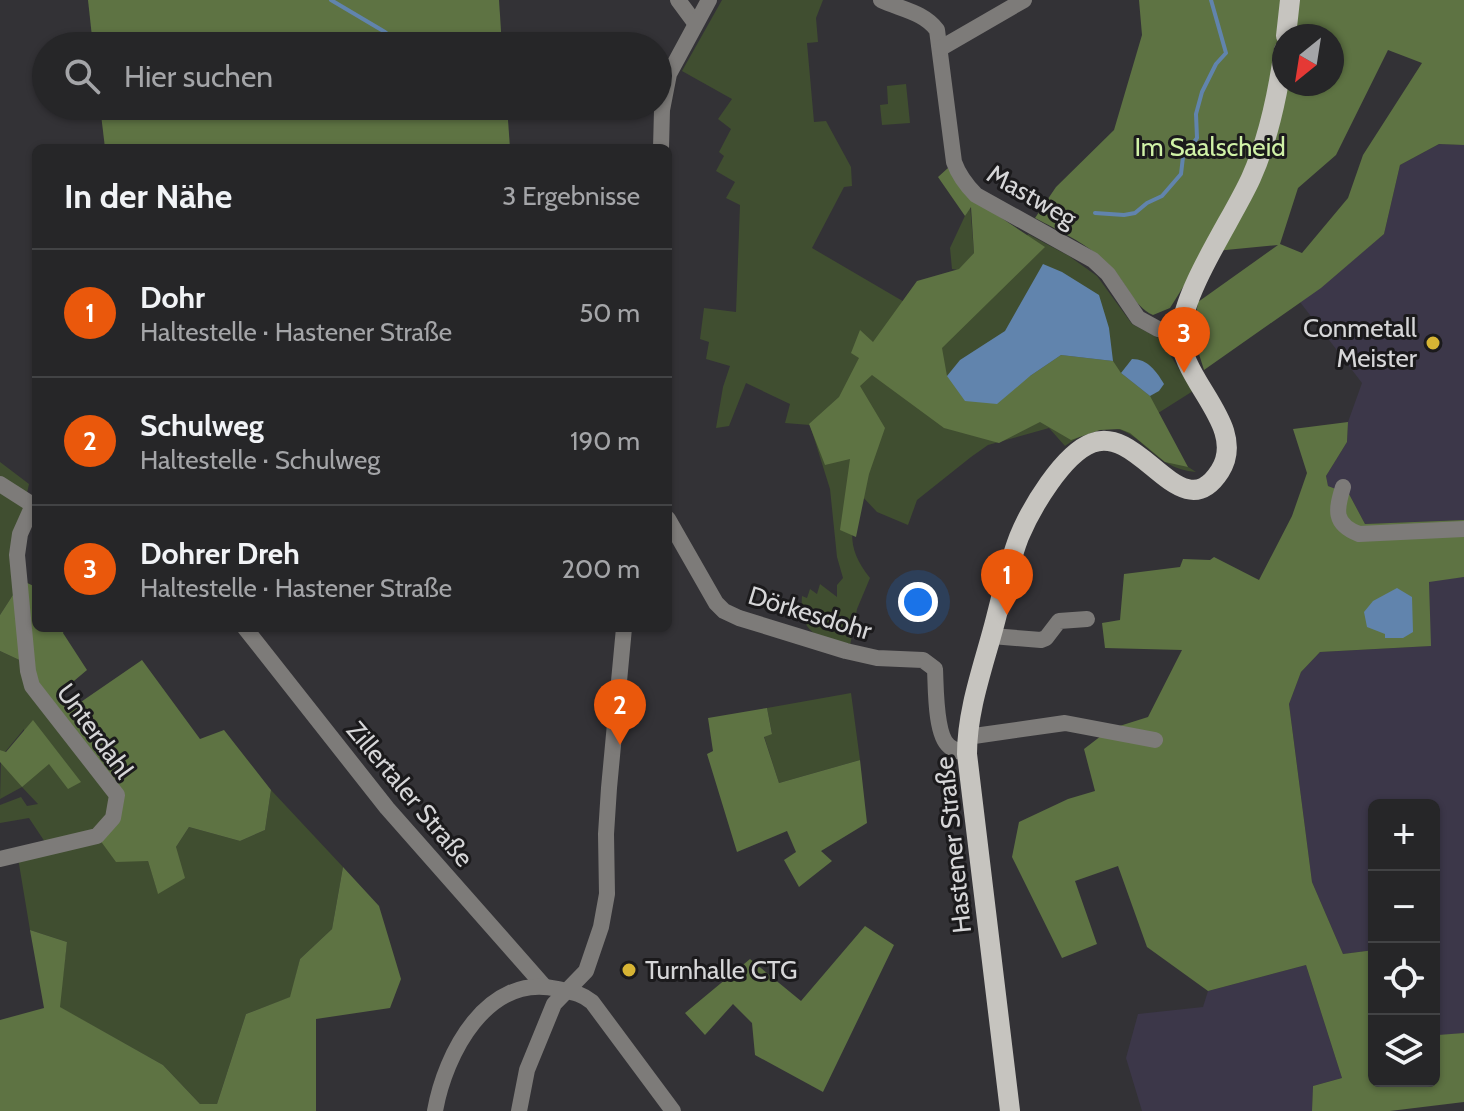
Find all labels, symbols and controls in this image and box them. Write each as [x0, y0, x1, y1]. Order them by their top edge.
north arrow [1272, 24, 1344, 96]
search box [32, 32, 672, 120]
icon: search [60, 54, 104, 98]
text: Hier suchen [124, 58, 273, 95]
park label: Im Saalscheid [1134, 131, 1286, 163]
street label: Mastweg [982, 158, 1083, 235]
text: In der Nähe [64, 175, 232, 217]
text: 3 Ergebnisse [502, 180, 640, 212]
text: Dohr [140, 279, 205, 316]
text: 1 [85, 297, 95, 329]
text: 50 m [579, 297, 640, 329]
pin: 3 [1158, 307, 1210, 373]
place label: Conmetall Meister [1303, 312, 1418, 374]
text: Haltestelle · Hastener Straße [140, 316, 452, 348]
marker: Conmetall Meister [1424, 334, 1442, 352]
text: Schulweg [140, 407, 264, 444]
text: 2 [83, 425, 97, 457]
text: 190 m [570, 425, 640, 457]
text: Haltestelle · Schulweg [140, 444, 380, 476]
text: Dohrer Dreh [140, 535, 300, 572]
pin: 1 [981, 549, 1033, 615]
text: 3 [83, 553, 97, 585]
text: 200 m [561, 553, 640, 585]
text: Haltestelle · Hastener Straße [140, 572, 452, 604]
street label: Dörkesdohr [744, 579, 876, 647]
your location [898, 582, 938, 622]
street label: Unterdahl [50, 677, 140, 785]
pin: 2 [594, 679, 646, 745]
street label: Zillertaler Straße [340, 715, 480, 873]
street label: Hastener Straße [928, 755, 978, 935]
map controls [1368, 799, 1440, 1087]
button: + [1368, 799, 1440, 871]
button: − [1368, 871, 1440, 943]
button: locate [1368, 943, 1440, 1015]
place label: Turnhalle CTG [645, 954, 798, 986]
marker: Turnhalle CTG [620, 961, 638, 979]
button: layers [1368, 1015, 1440, 1087]

